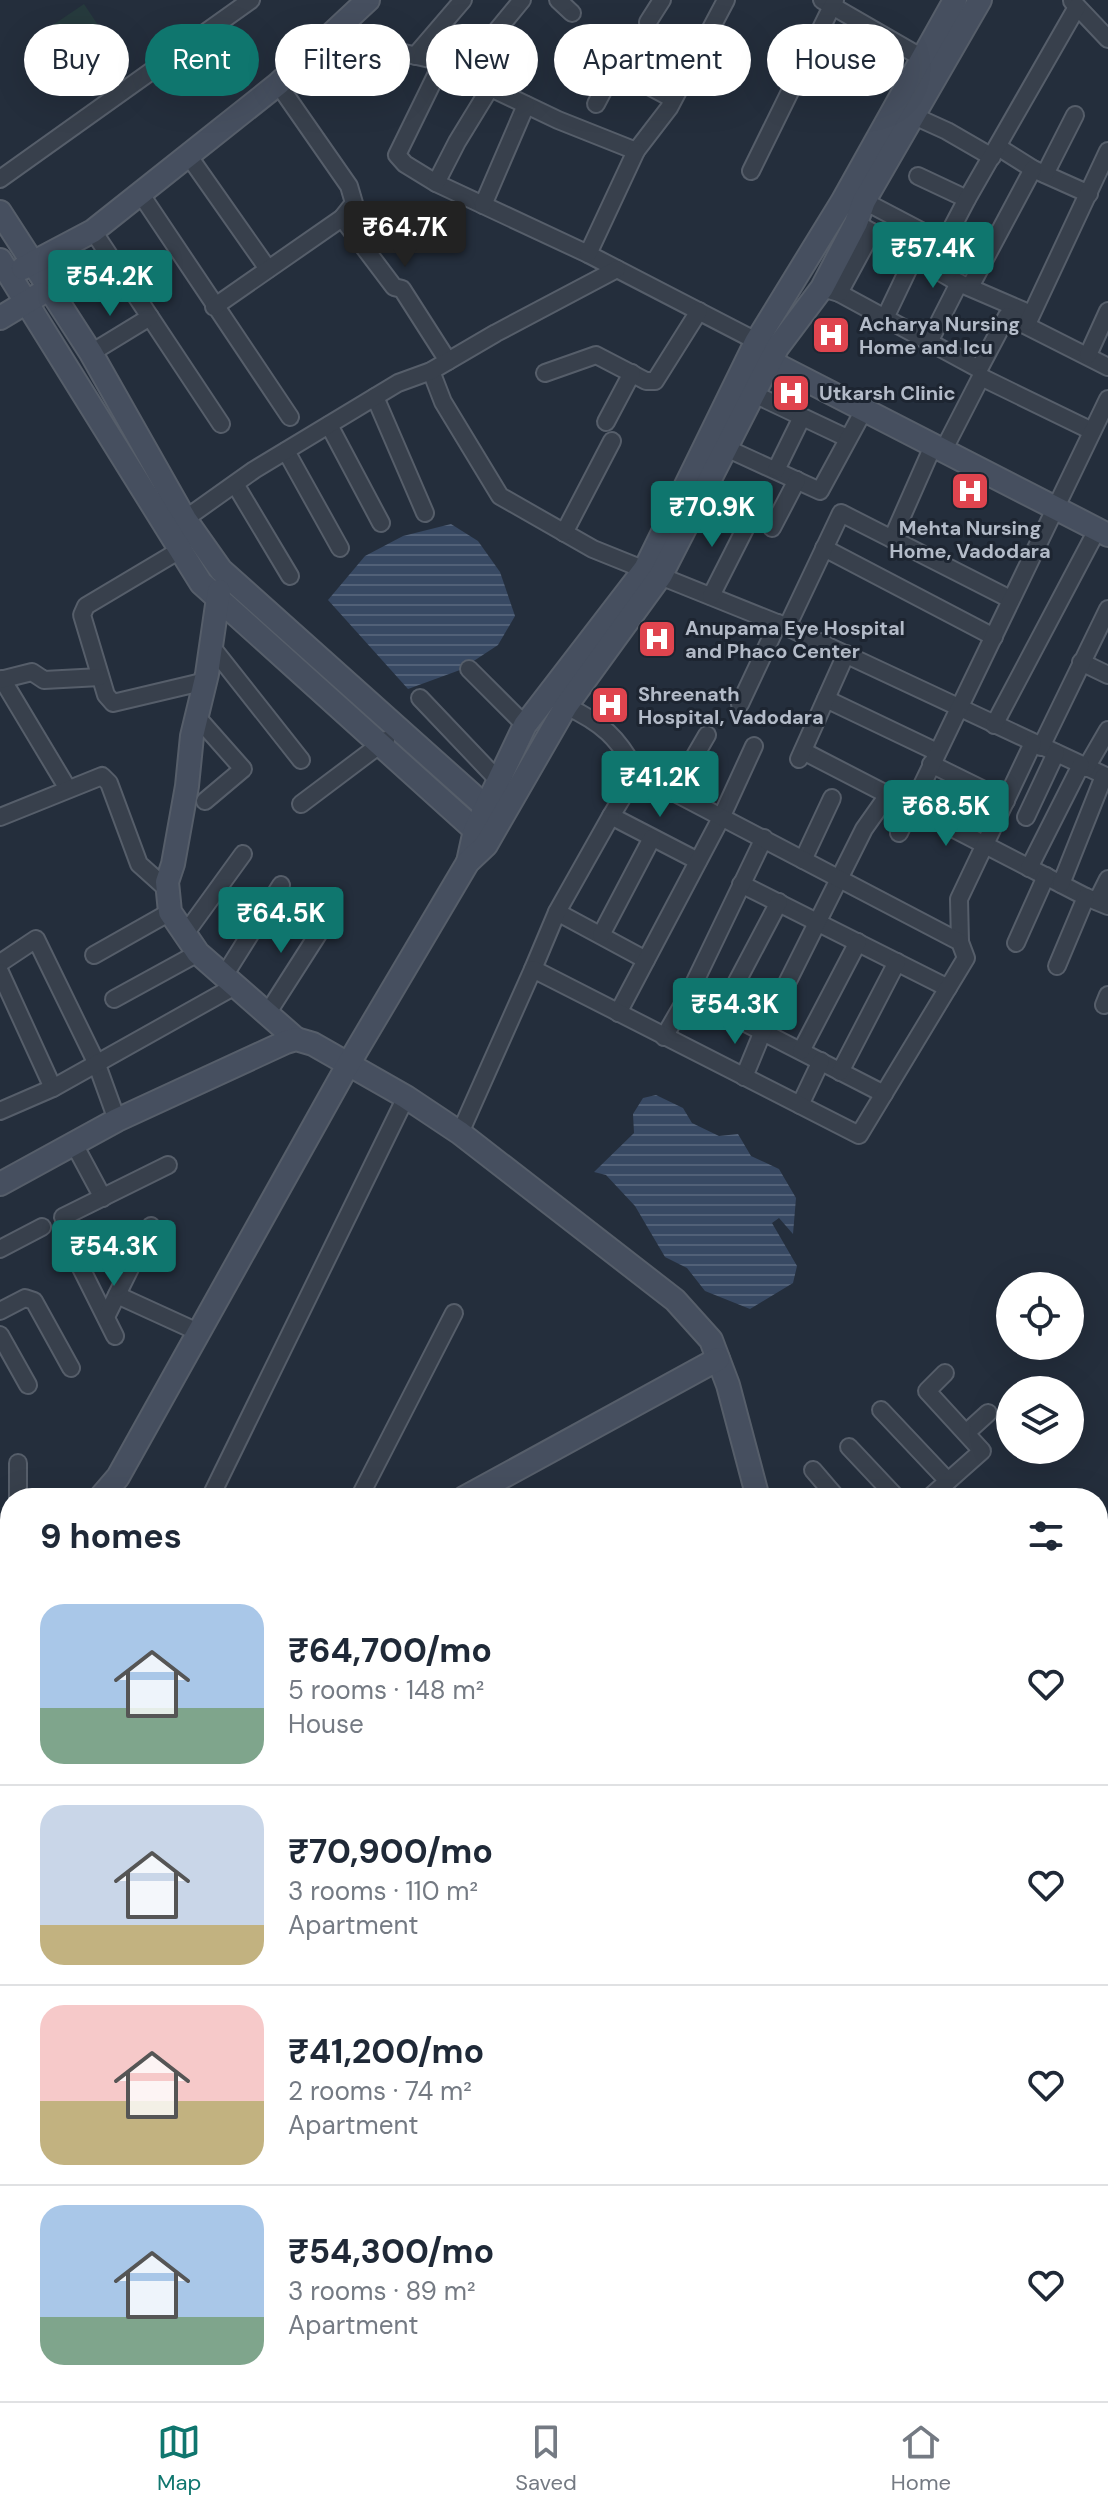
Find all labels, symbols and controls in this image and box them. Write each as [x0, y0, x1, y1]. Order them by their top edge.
chip: Buy [24, 24, 129, 96]
chip: Rent [145, 24, 259, 96]
chip: Filters [275, 24, 410, 96]
chip: New [426, 24, 538, 96]
chip: Apartment [554, 24, 751, 96]
chip: House [767, 24, 904, 96]
pin: ₹64.7K [340, 201, 470, 269]
text: ₹64.7K [362, 210, 448, 244]
pin: ₹57.4K [868, 222, 998, 290]
text: ₹57.4K [891, 231, 975, 265]
pin: ₹54.2K [45, 250, 175, 318]
text: ₹54.2K [66, 259, 154, 293]
place label: Acharya Nursing Home and Icu [859, 311, 1020, 360]
hospital icon: Acharya Nursing Home and Icu [810, 314, 852, 356]
hospital icon: Utkarsh Clinic [770, 372, 812, 414]
place label: Utkarsh Clinic [819, 380, 956, 406]
hospital icon: Mehta Nursing Home, Vadodara [949, 470, 991, 512]
pin: ₹70.9K [647, 481, 777, 549]
text: ₹70.9K [669, 490, 755, 524]
place label: Mehta Nursing Home, Vadodara [889, 515, 1051, 564]
place label: Anupama Eye Hospital and Phaco Center [685, 615, 905, 664]
hospital icon: Anupama Eye Hospital and Phaco Center [636, 618, 678, 660]
place label: Shreenath Hospital, Vadodara [638, 681, 824, 730]
hospital icon: Shreenath Hospital, Vadodara [589, 684, 631, 726]
pin: ₹41.2K [595, 751, 725, 819]
text: ₹41.2K [620, 760, 700, 794]
pin: ₹68.5K [881, 780, 1011, 848]
text: ₹68.5K [902, 789, 990, 823]
pin: ₹64.5K [216, 887, 346, 955]
text: ₹64.5K [236, 896, 326, 930]
pin: ₹54.3K [670, 978, 800, 1046]
text: ₹54.3K [691, 987, 779, 1021]
pin: ₹54.3K [49, 1220, 179, 1288]
text: ₹54.3K [70, 1229, 158, 1263]
map controls [996, 1272, 1084, 1464]
button: locate [996, 1272, 1084, 1360]
button: layers [996, 1376, 1084, 1464]
text: 9 homes [40, 1514, 182, 1559]
icon: filters [1024, 1514, 1068, 1558]
text: ₹64,700/mo [288, 1628, 492, 1673]
icon: home [104, 1636, 200, 1732]
icon: heart [1024, 1662, 1068, 1706]
text: 5 rooms · 148 m² [288, 1673, 484, 1707]
text: House [288, 1707, 364, 1741]
text: ₹70,900/mo [288, 1829, 493, 1874]
icon: home [104, 1837, 200, 1933]
icon: heart [1024, 1863, 1068, 1907]
text: 3 rooms · 110 m² [288, 1874, 478, 1908]
text: Apartment [288, 1908, 419, 1942]
text: ₹41,200/mo [288, 2029, 484, 2074]
icon: home [104, 2037, 200, 2133]
icon: heart [1024, 2063, 1068, 2107]
text: 2 rooms · 74 m² [288, 2074, 472, 2108]
text: Apartment [288, 2108, 419, 2142]
text: ₹54,300/mo [288, 2229, 494, 2274]
icon: home [104, 2237, 200, 2333]
icon: heart [1024, 2263, 1068, 2307]
text: 3 rooms · 89 m² [288, 2274, 476, 2308]
text: Apartment [288, 2308, 419, 2342]
tab: Map [157, 2420, 201, 2497]
tab: Saved [515, 2420, 577, 2497]
tab: Home [891, 2420, 951, 2497]

